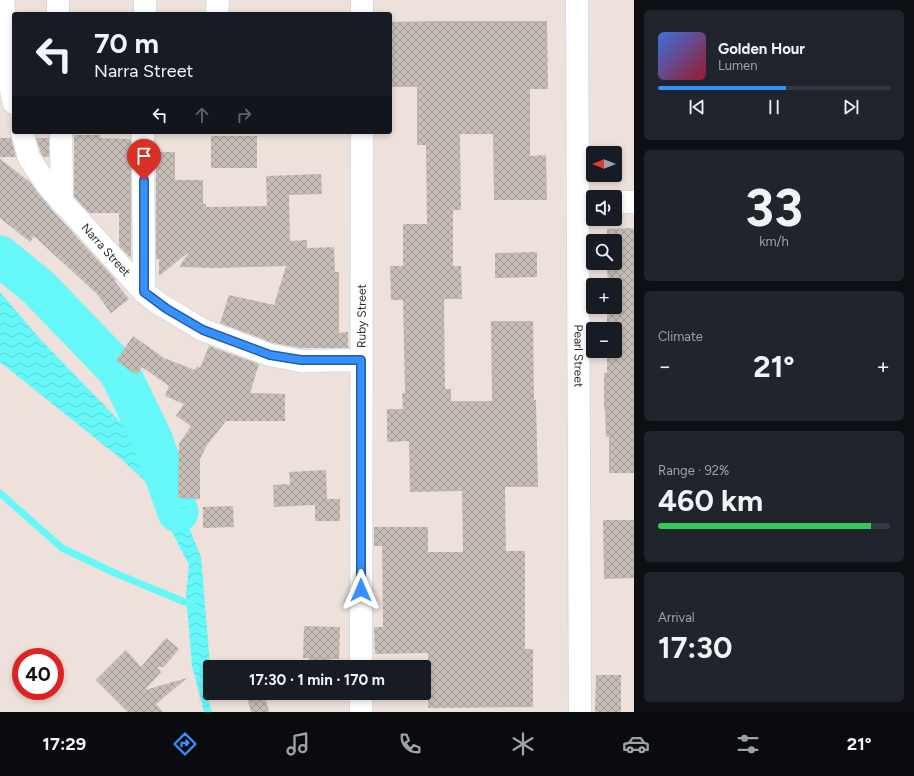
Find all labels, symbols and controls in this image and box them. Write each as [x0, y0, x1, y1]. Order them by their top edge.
text: 70 m [94, 26, 159, 60]
icon: left [28, 28, 80, 80]
text: Golden Hour [718, 40, 805, 58]
text: Lumen [718, 58, 757, 73]
text: Narra Street [94, 60, 193, 82]
icon: previous [686, 96, 708, 118]
icon: pause [763, 96, 785, 118]
icon: next [840, 96, 862, 118]
icon: left [149, 104, 171, 126]
icon: ahead [191, 104, 213, 126]
icon: right [233, 104, 255, 126]
pin [127, 139, 161, 180]
icon: arrive [133, 145, 155, 167]
north arrow [586, 146, 622, 182]
map controls [586, 146, 622, 358]
text: 33 [745, 177, 803, 239]
button: sound [586, 190, 622, 226]
street label: Narra Street [78, 221, 134, 280]
button: search [586, 234, 622, 270]
text: km/h [759, 234, 789, 249]
button: + [586, 278, 622, 314]
street label: Ruby Street [355, 284, 369, 348]
button: − [586, 322, 622, 358]
street label: Pearl Street [571, 325, 586, 388]
text: Climate [658, 329, 703, 344]
text: 21° [753, 348, 795, 385]
text: − [658, 353, 672, 380]
text: + [876, 353, 890, 380]
text: Range · 92% [658, 463, 729, 478]
text: 460 km [658, 482, 763, 519]
position arrow [340, 569, 382, 611]
text: Arrival [658, 610, 695, 625]
text: 17:30 [658, 629, 733, 666]
speed limit sign: 40 [12, 648, 64, 700]
text: 17:30 · 1 min · 170 m [249, 671, 385, 689]
icon: directions [171, 730, 199, 758]
icon: music [284, 730, 312, 758]
icon: phone [396, 730, 424, 758]
icon: climate [509, 730, 537, 758]
icon: car [622, 730, 650, 758]
icon: filters [734, 730, 762, 758]
text: 17:29 [42, 733, 86, 755]
text: 21° [847, 733, 872, 755]

